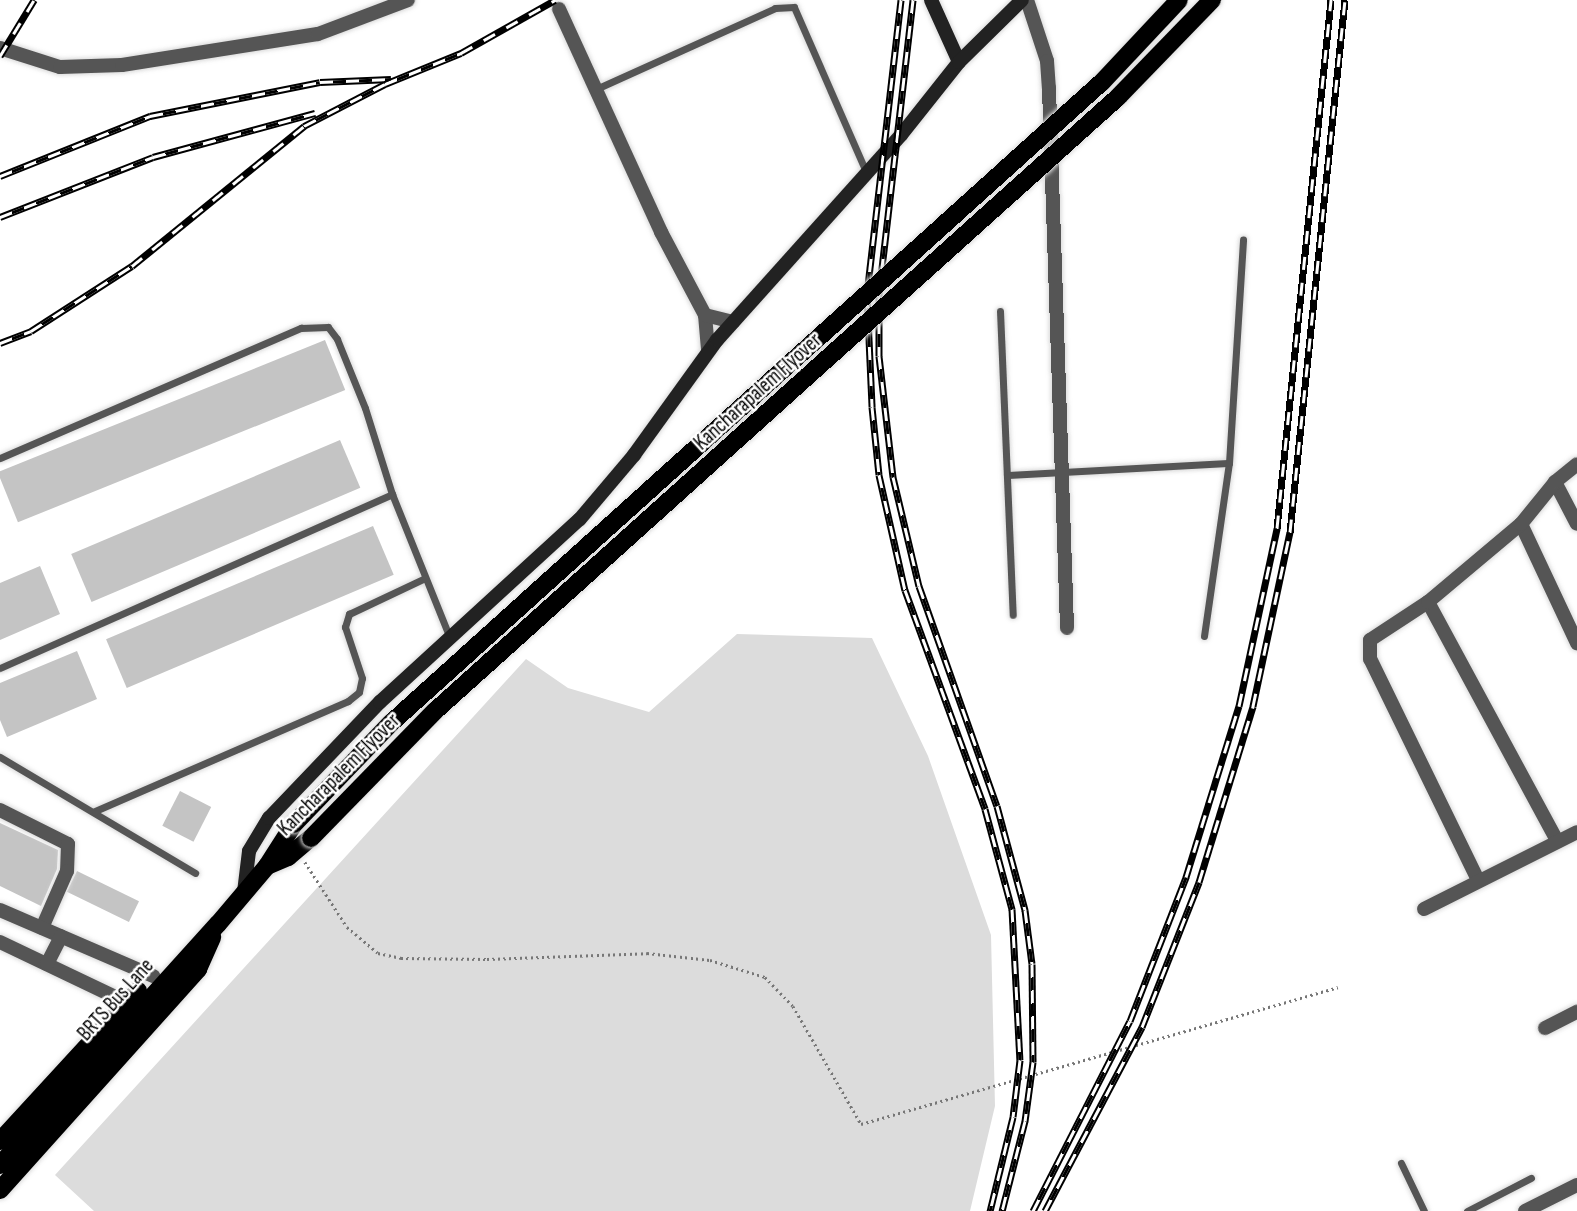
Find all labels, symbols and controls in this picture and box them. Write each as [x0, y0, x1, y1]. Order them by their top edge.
street label: Kancharapalem Flyover [689, 328, 827, 456]
street label: Kancharapalem Flyover [273, 709, 405, 841]
street label: BRTS Bus Lane [73, 954, 159, 1046]

